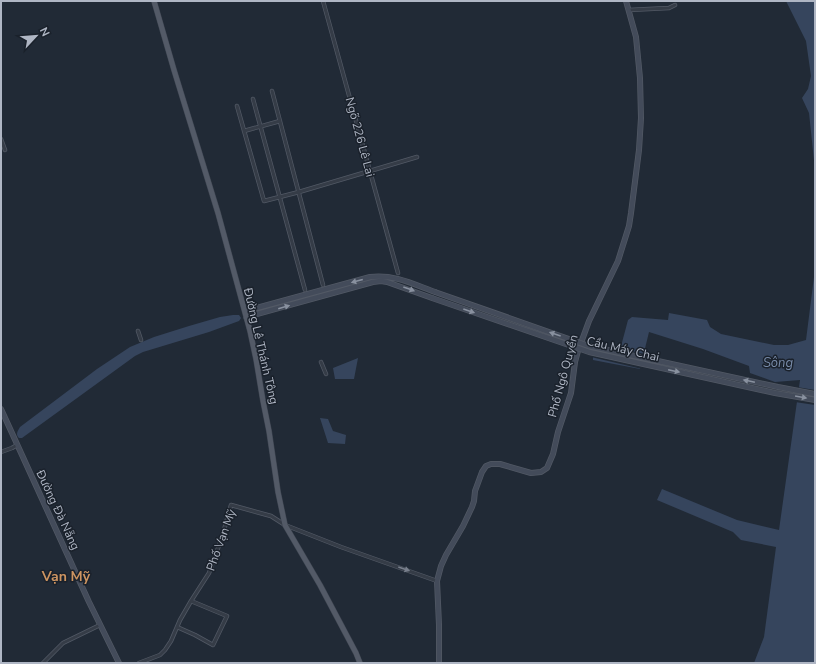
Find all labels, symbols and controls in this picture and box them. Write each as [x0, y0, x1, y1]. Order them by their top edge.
north arrow [16, 16, 56, 56]
text: N [36, 25, 53, 39]
street label: Ngõ 226 Lê Lai [342, 95, 378, 179]
one-way arrow [351, 278, 363, 284]
street label: Đường Lê Thánh Tông [240, 285, 282, 406]
one-way arrow [403, 287, 415, 293]
one-way arrow [278, 304, 290, 310]
one-way arrow [464, 308, 476, 314]
one-way arrow [549, 331, 561, 337]
street label: Phố Ngô Quyền [544, 333, 582, 419]
street label: Cầu Máy Chai [585, 333, 661, 365]
water label: Sông [763, 354, 793, 372]
one-way arrow [668, 368, 680, 374]
one-way arrow [743, 377, 755, 383]
one-way arrow [795, 395, 808, 401]
street label: Đường Đà Nẵng [32, 466, 84, 553]
street label: Phố Vạn Mỹ [202, 506, 240, 573]
district label: Vạn Mỹ [41, 567, 91, 586]
one-way arrow [399, 567, 411, 573]

